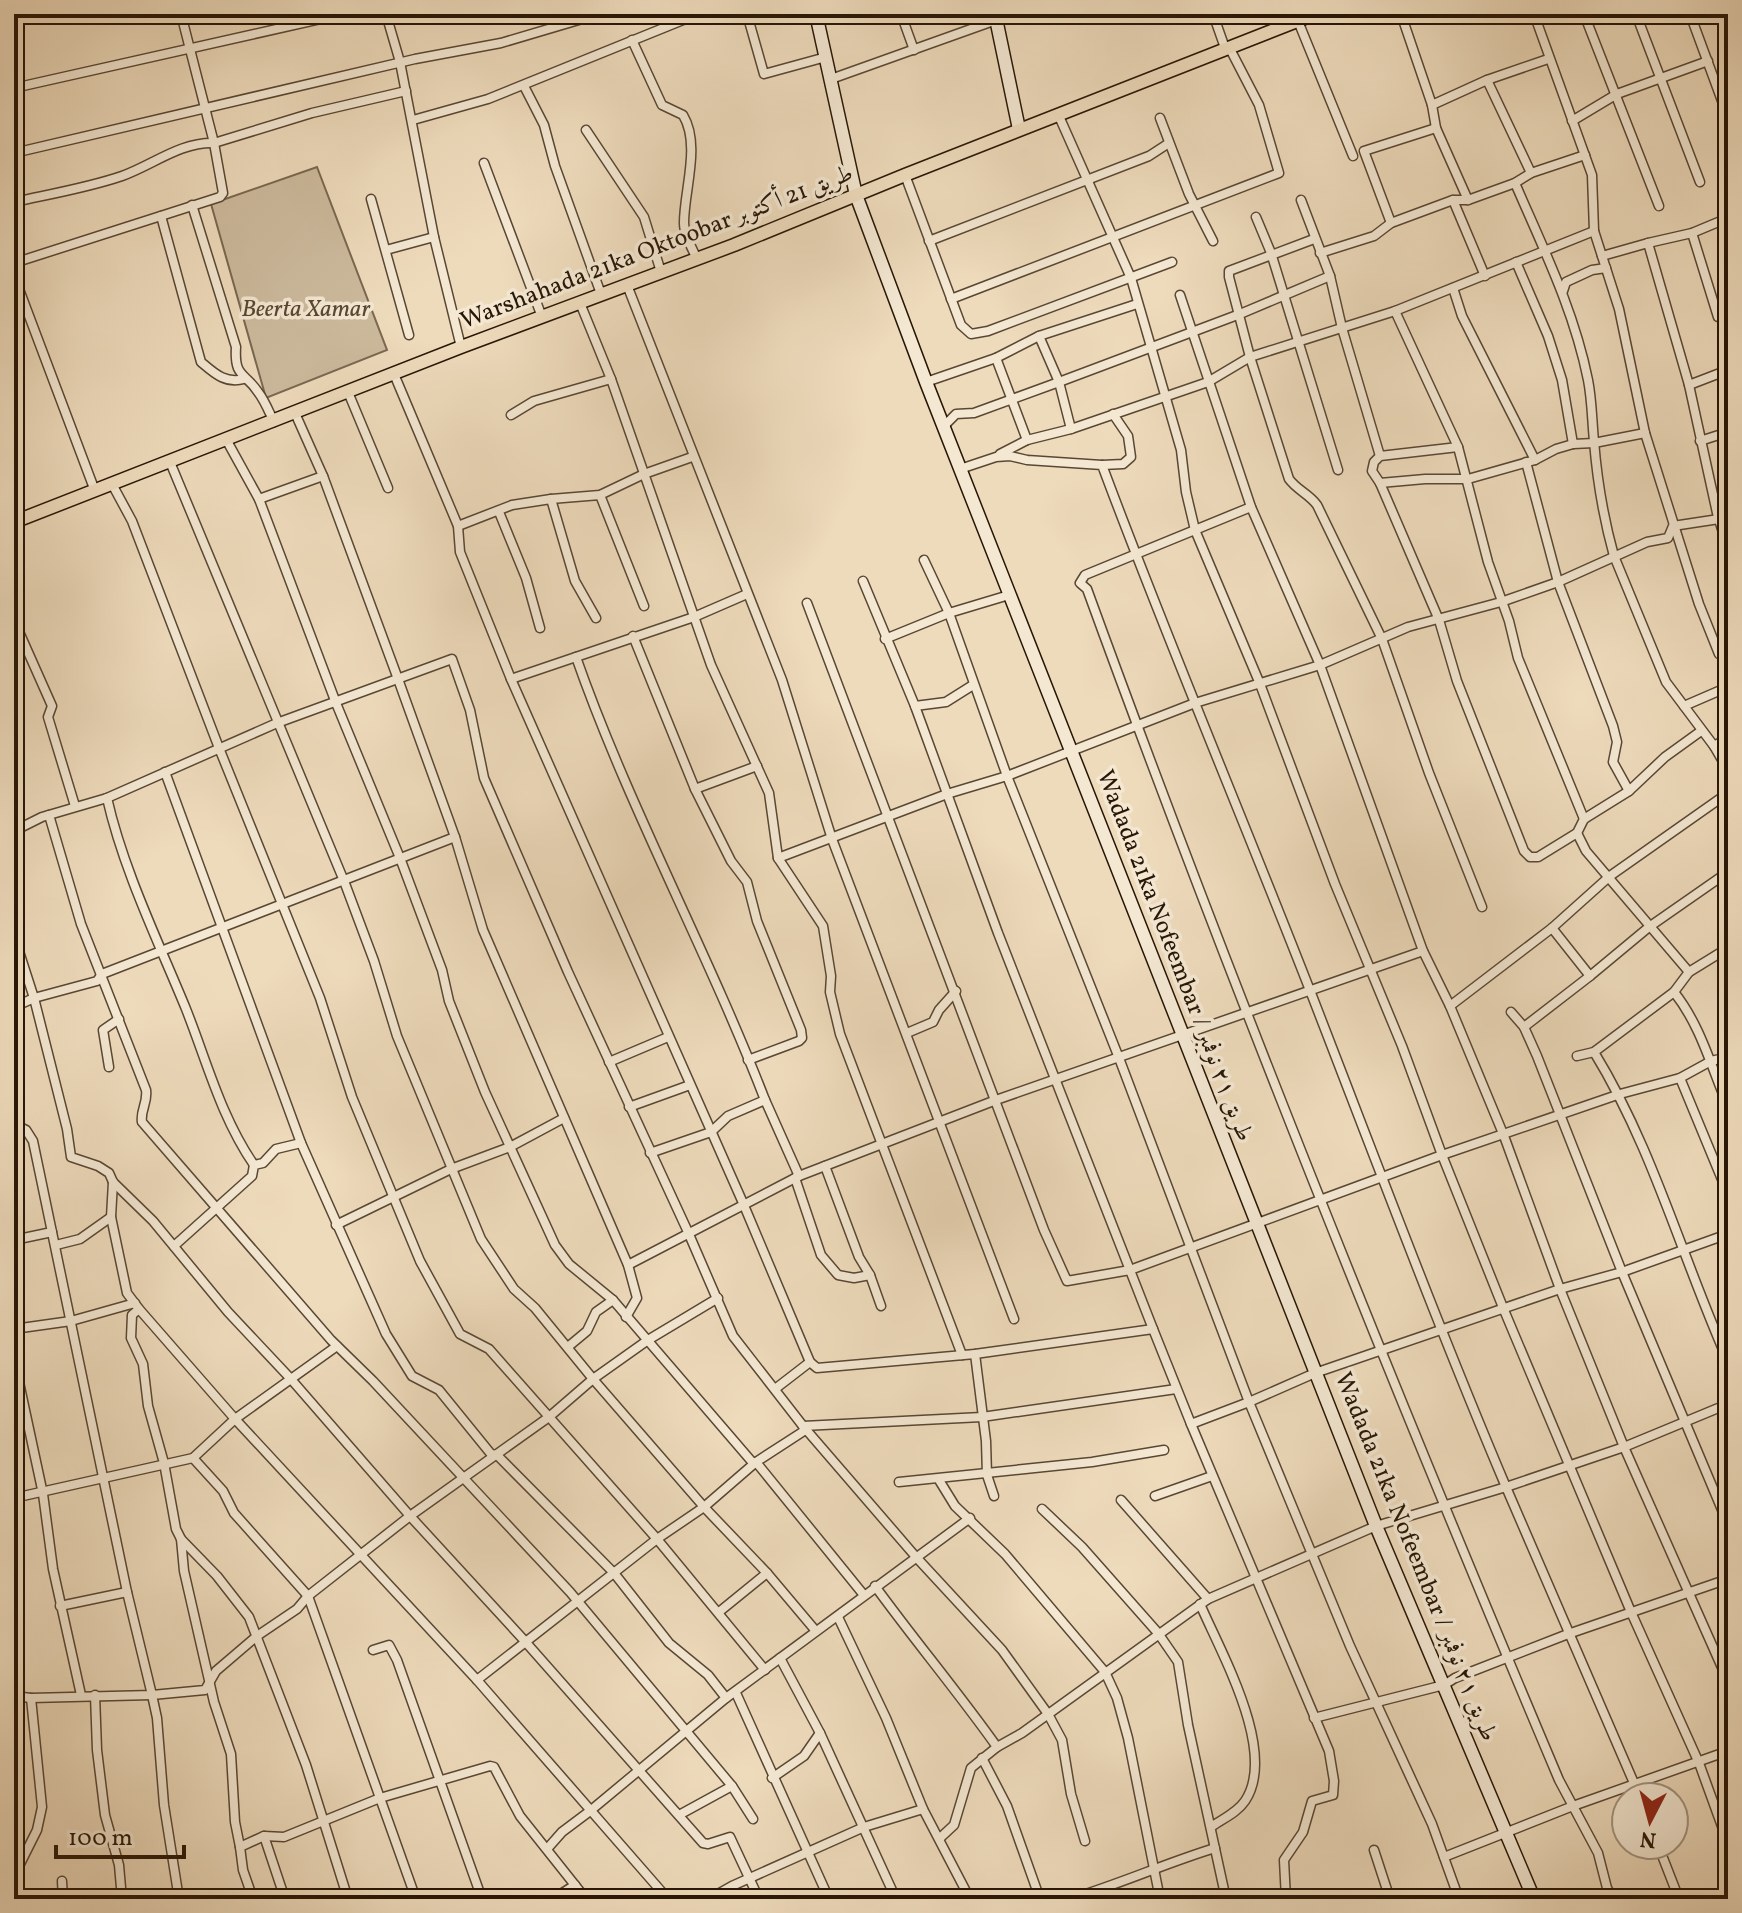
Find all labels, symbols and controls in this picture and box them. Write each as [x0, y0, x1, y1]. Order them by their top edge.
street label: Warshahada 21ka Oktoobar طريق 21 أكتوبر [455, 155, 858, 339]
park label: Beerta Xamar [242, 293, 371, 327]
street label: Wadada 21ka Nofeembar / طريق ٢١ نوفمبر [1087, 765, 1261, 1147]
street label: Wadada 21ka Nofeembar / طريق ٢١ نوفمبر [1325, 1367, 1505, 1747]
north arrow [1610, 1781, 1690, 1861]
scale bar [56, 1809, 184, 1859]
text: 100 m [68, 1822, 133, 1856]
text: N [1639, 1822, 1658, 1855]

